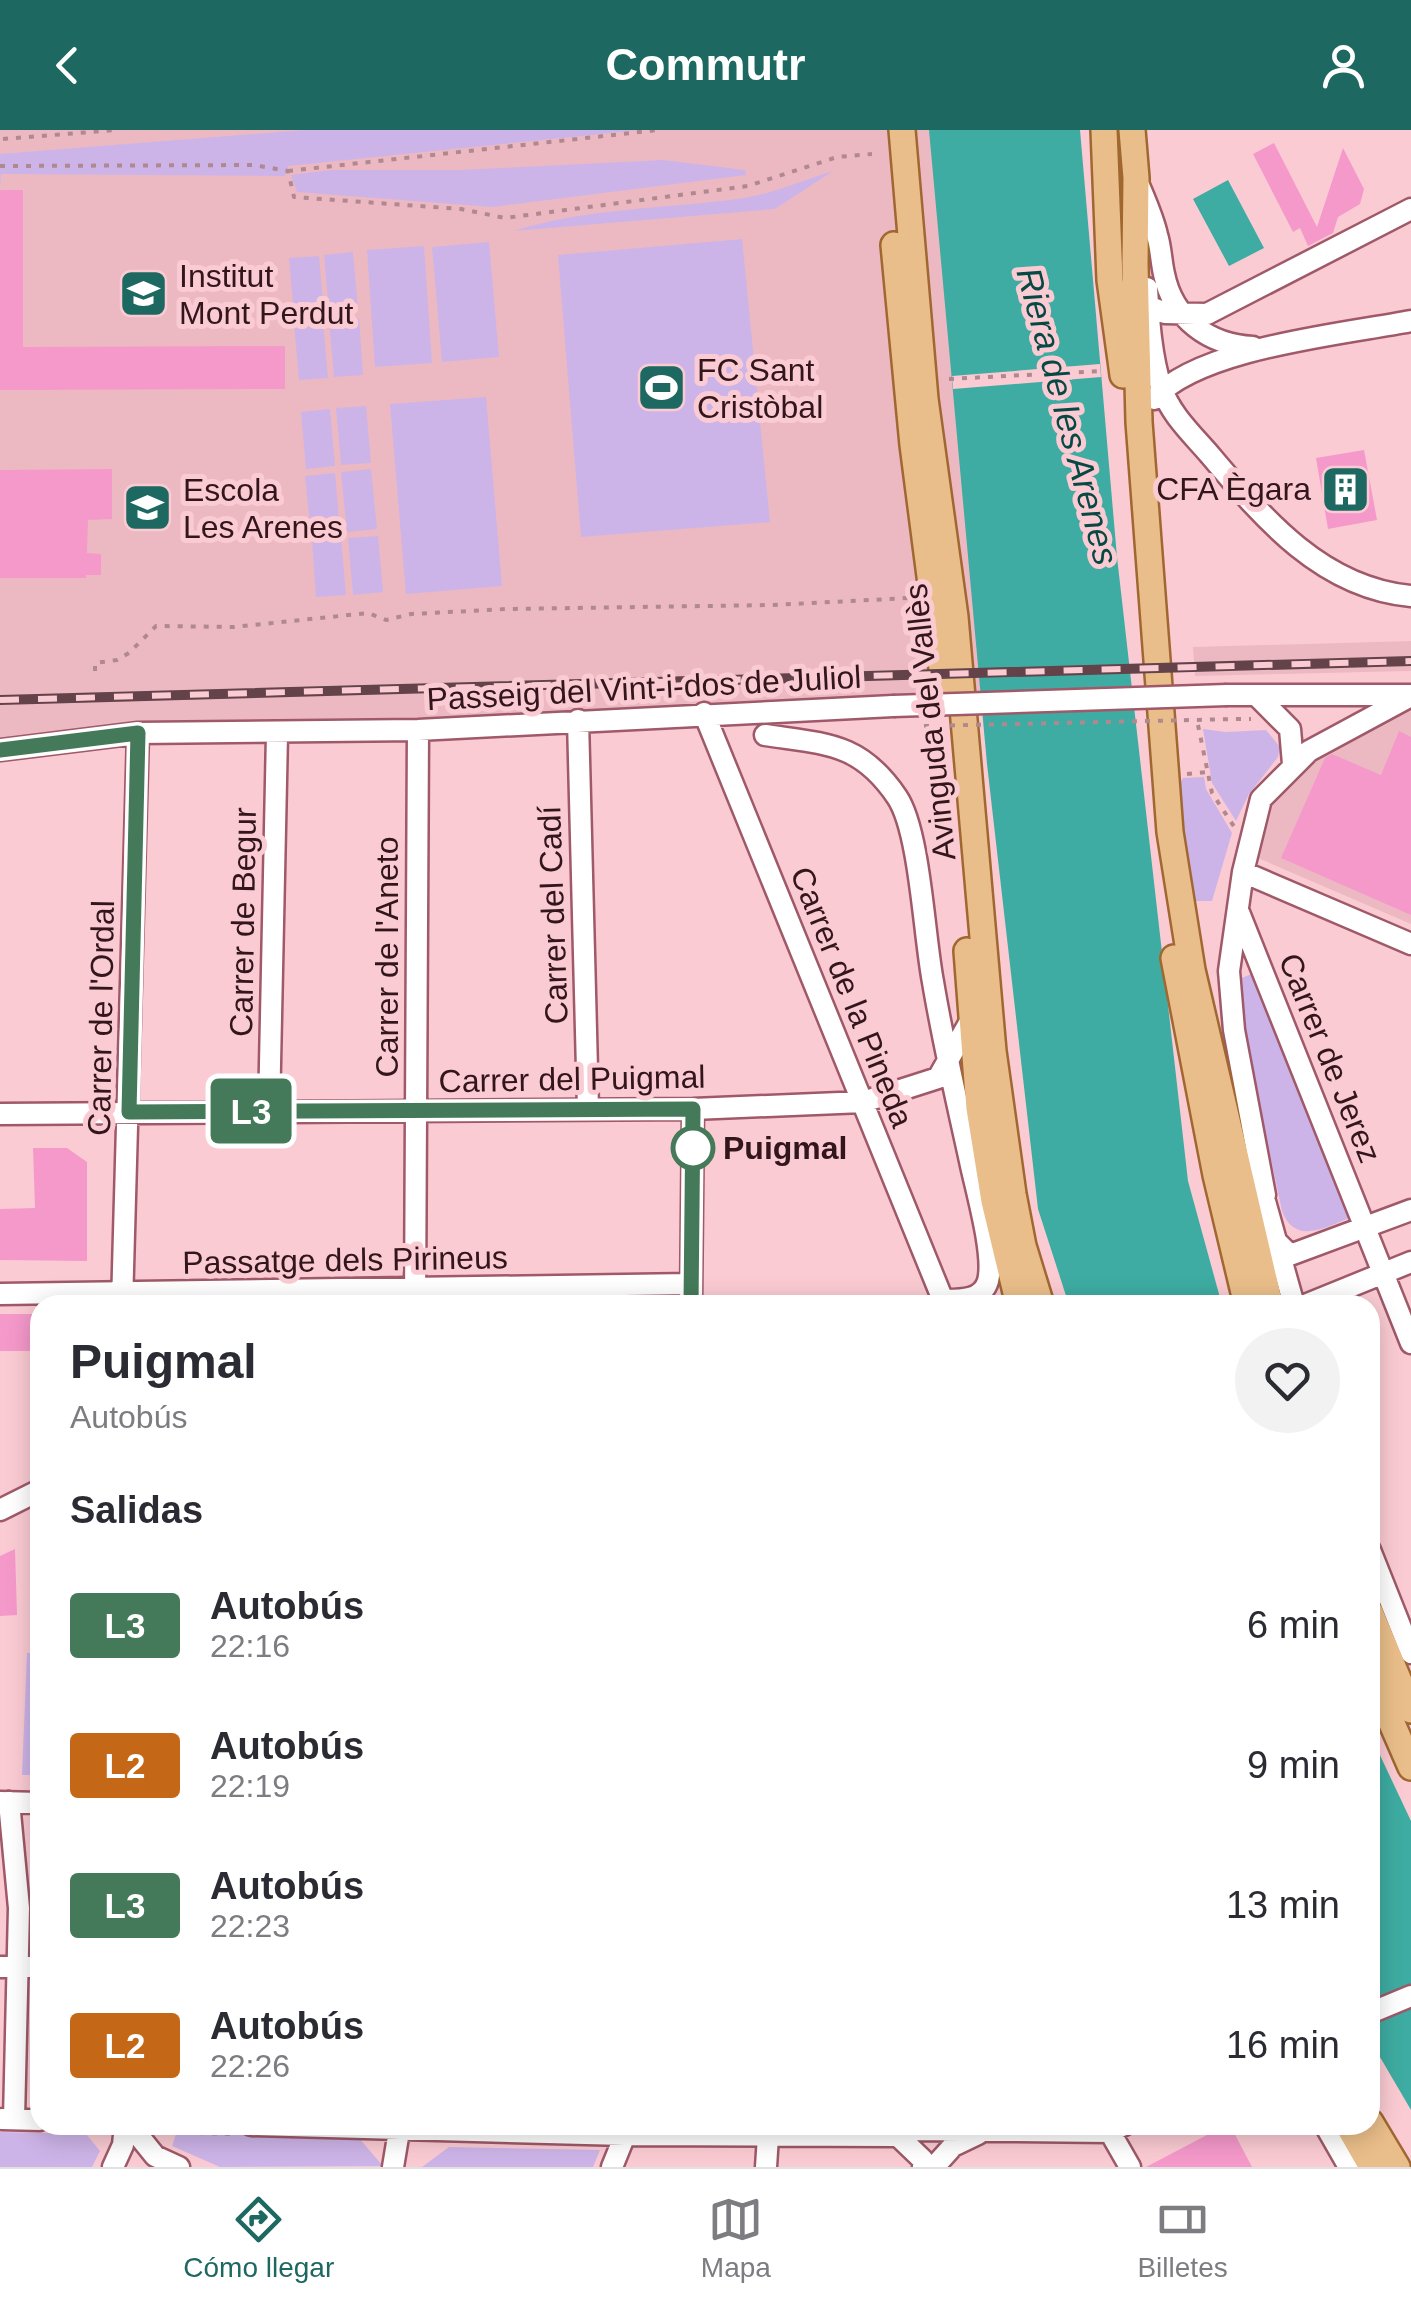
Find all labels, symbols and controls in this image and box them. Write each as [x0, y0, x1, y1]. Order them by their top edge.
icon: back [40, 38, 95, 93]
icon: person [1316, 38, 1371, 93]
text: Commutr [606, 39, 806, 90]
place label: Institut Mont Perdut [179, 258, 353, 331]
water label: Riera de les Arenes [1010, 263, 1126, 569]
school or university icon: Institut Mont Perdut [118, 268, 170, 320]
place label: FC Sant Cristòbal [697, 352, 823, 425]
sports icon: FC Sant Cristòbal [636, 362, 688, 414]
building icon: CFA Ègara [1320, 463, 1372, 515]
place label: CFA Ègara [1156, 471, 1311, 507]
place label: Escola Les Arenes [183, 472, 343, 545]
school or university icon: Escola Les Arenes [122, 482, 174, 534]
street label: Avinguda del Vallès [898, 582, 962, 862]
street label: Passeig del Vint-i-dos de Juliol [426, 659, 862, 717]
street label: Carrer del Cadí [531, 805, 575, 1025]
street label: Carrer de Begur [223, 807, 263, 1037]
street label: Carrer de l'Aneto [369, 837, 405, 1077]
street label: Carrer de la Pineda [783, 862, 921, 1133]
street label: Carrer de l'Ordal [81, 900, 121, 1136]
street label: Carrer de Jerez [1272, 948, 1388, 1168]
street label: Carrer del Puigmal [438, 1059, 706, 1099]
line badge: L3 [206, 1078, 296, 1144]
text: L3 [231, 1092, 271, 1131]
marker: Puigmal [672, 1127, 714, 1169]
place label: Puigmal [723, 1130, 847, 1166]
street label: Passatge dels Pirineus [182, 1239, 508, 1281]
button: heart [1235, 1328, 1340, 1433]
text: Puigmal [70, 1335, 257, 1388]
text: Autobús [70, 1399, 187, 1435]
text: Salidas [70, 1489, 203, 1531]
text: Autobús [210, 1585, 364, 1627]
text: 6 min [1247, 1604, 1340, 1646]
text: L3 [105, 1606, 145, 1645]
text: 22:16 [210, 1628, 290, 1664]
text: Autobús [210, 1725, 364, 1767]
text: 9 min [1247, 1744, 1340, 1786]
text: L2 [105, 1746, 145, 1785]
text: 22:19 [210, 1768, 290, 1804]
text: Autobús [210, 1865, 364, 1907]
text: 13 min [1226, 1884, 1340, 1926]
text: L3 [105, 1886, 145, 1925]
text: 22:23 [210, 1908, 290, 1944]
text: Autobús [210, 2005, 364, 2047]
text: 16 min [1226, 2024, 1340, 2066]
text: L2 [105, 2026, 145, 2065]
text: 22:26 [210, 2048, 290, 2084]
tab: Cómo llegar [183, 2192, 334, 2284]
tab: Mapa [701, 2192, 771, 2284]
tab: Billetes [1137, 2192, 1228, 2284]

